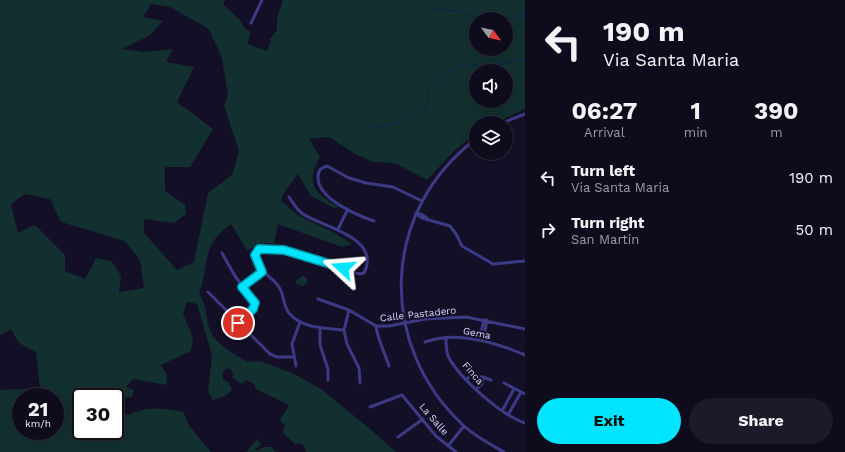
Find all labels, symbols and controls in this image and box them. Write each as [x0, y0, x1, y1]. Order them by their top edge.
north arrow [469, 12, 513, 56]
map controls [469, 12, 513, 160]
text: 190 m [603, 15, 685, 48]
icon: left [537, 16, 589, 68]
text: Via Santa Maria [603, 49, 739, 70]
button: sound [469, 64, 513, 108]
text: 06:27 [571, 97, 637, 125]
text: 1 [691, 97, 701, 125]
text: 390 [754, 97, 799, 125]
button: layers [469, 116, 513, 160]
text: Arrival [584, 125, 625, 140]
text: min [684, 125, 708, 140]
text: m [770, 125, 783, 140]
text: Turn left [571, 162, 635, 180]
icon: left [537, 167, 559, 189]
text: 190 m [789, 169, 833, 187]
text: Via Santa Maria [571, 180, 669, 195]
text: Turn right [571, 214, 644, 232]
icon: right [537, 219, 559, 241]
text: 50 m [796, 221, 833, 239]
text: San Martin [571, 232, 639, 247]
position arrow [322, 247, 364, 289]
street label: Calle Pastadero [379, 305, 457, 323]
pin [221, 306, 255, 340]
icon: arrive [227, 312, 249, 334]
street label: Gema [462, 325, 492, 341]
street label: Finca [460, 359, 486, 387]
speed limit sign: 30 [72, 388, 124, 440]
text: 21 [28, 397, 48, 421]
button: Exit [537, 398, 681, 444]
button: Share [689, 398, 833, 444]
street label: La Salle [417, 401, 451, 437]
text: km/h [25, 418, 51, 429]

